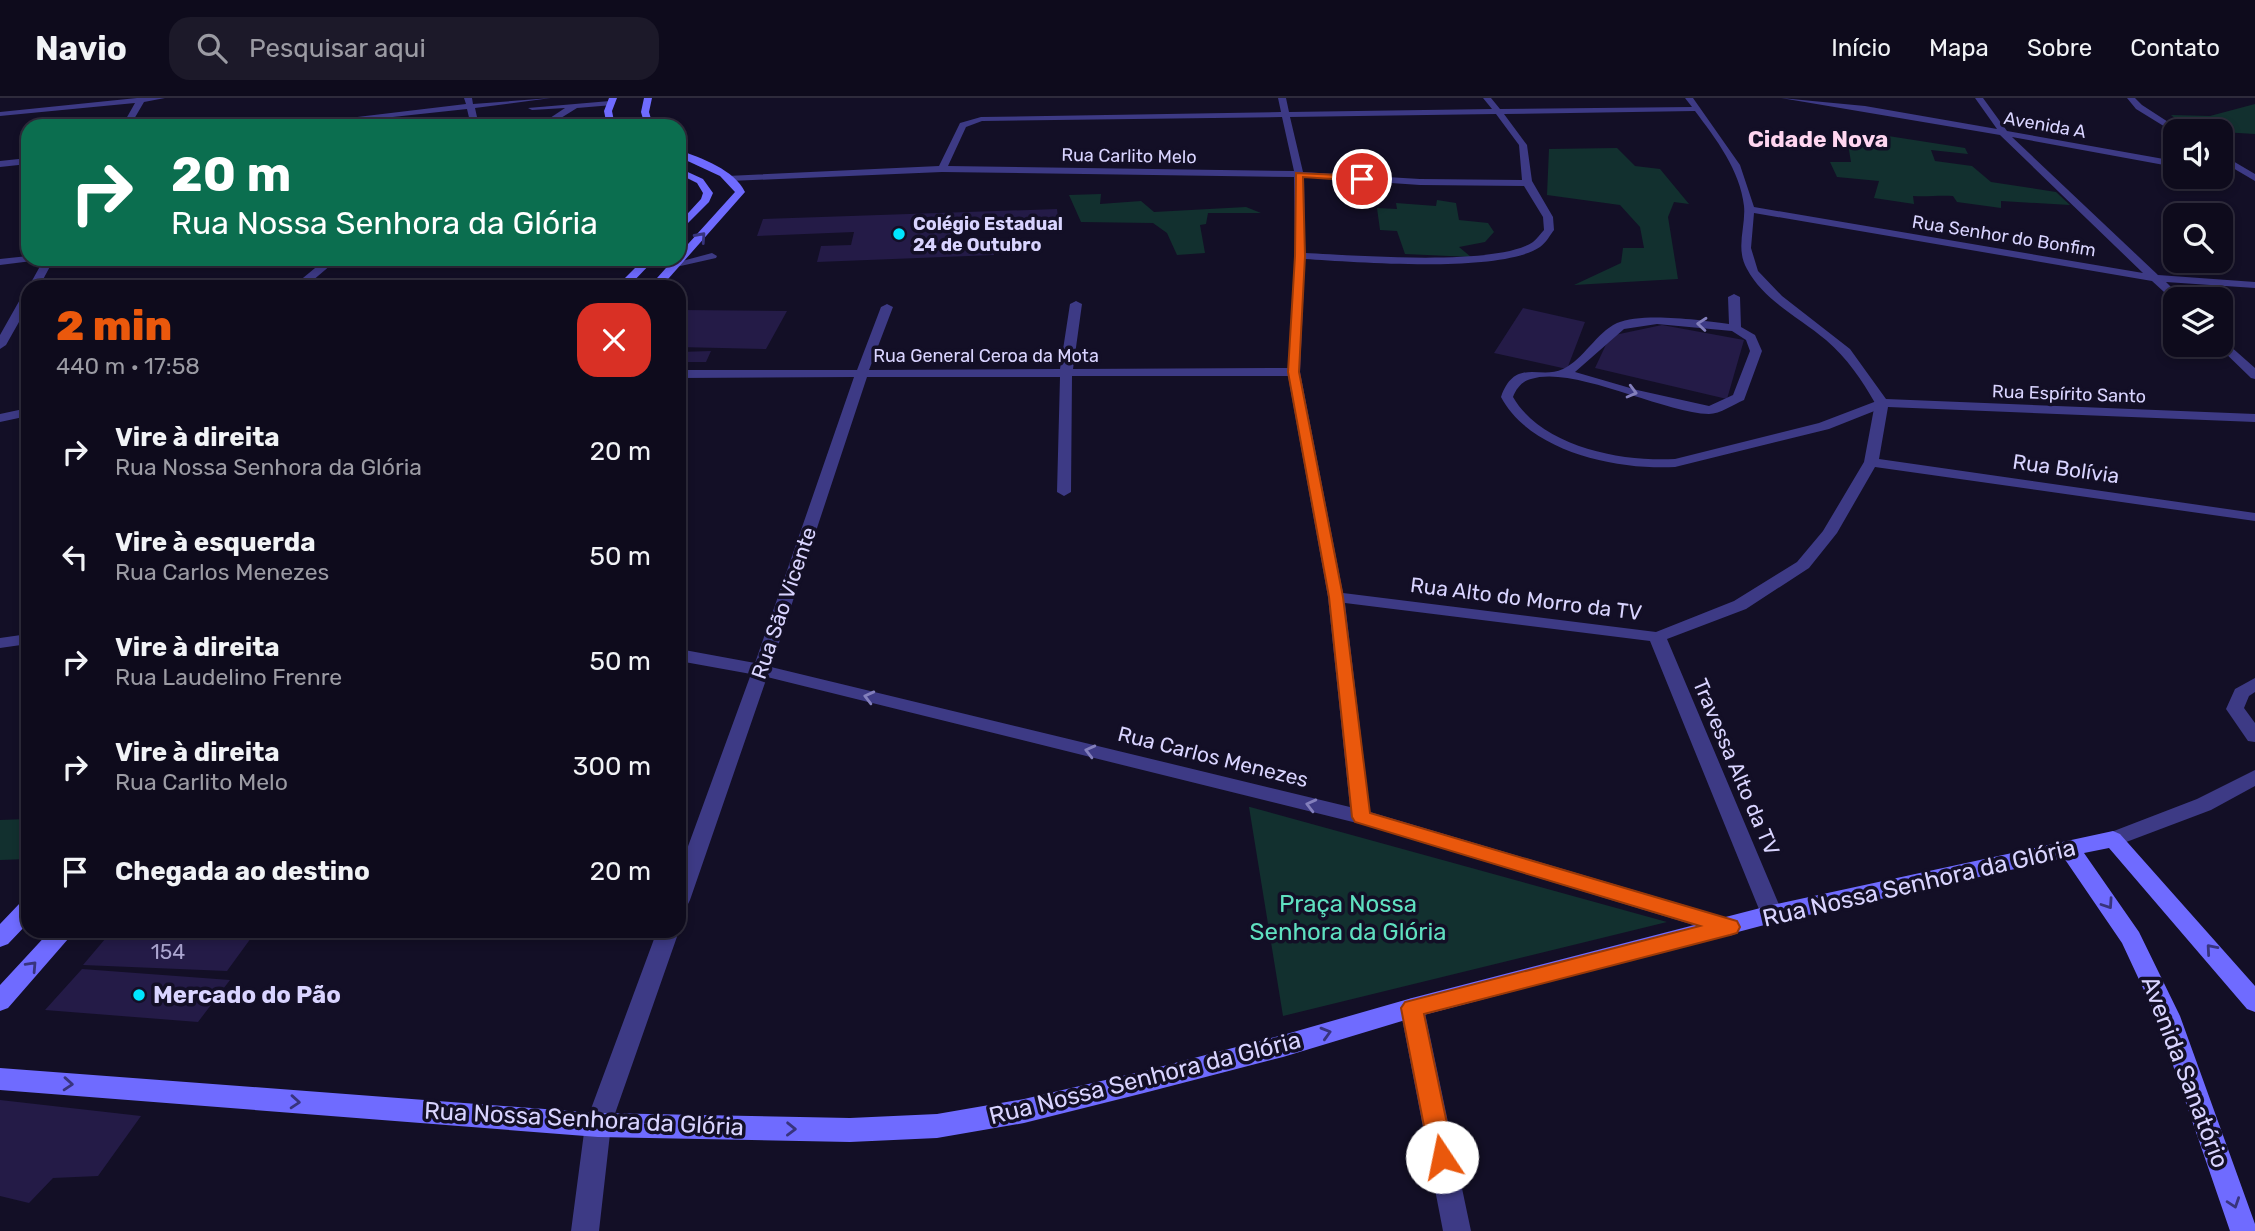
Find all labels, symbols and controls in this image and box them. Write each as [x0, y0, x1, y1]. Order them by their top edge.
search box [169, 17, 659, 80]
text: Navio [35, 29, 127, 68]
icon: search [193, 29, 231, 67]
text: Pesquisar aqui [249, 33, 426, 64]
text: Início [1831, 34, 1891, 62]
text: Mapa [1929, 34, 1989, 62]
text: Sobre [2027, 34, 2092, 62]
text: Contato [2130, 34, 2220, 62]
street label: Avenida A [2002, 107, 2088, 143]
map controls [2163, 119, 2233, 357]
button: sound [2163, 119, 2233, 189]
district label: Cidade Nova [1748, 125, 1888, 153]
street label: Rua Carlito Melo [1061, 144, 1197, 168]
text: 20 m [171, 145, 292, 203]
icon: right [56, 147, 147, 238]
pin [1332, 149, 1392, 209]
icon: arrive [1343, 160, 1381, 198]
button: search [2163, 203, 2233, 273]
text: Rua Nossa Senhora da Glória [171, 204, 598, 242]
street label: Rua Senhor do Bonfim [1911, 211, 2097, 261]
place label: Colégio Estadual 24 de Outubro [913, 213, 1063, 256]
marker: Colégio Estadual 24 de Outubro [891, 226, 907, 242]
one-way arrow [692, 232, 705, 245]
button: layers [2163, 287, 2233, 357]
text: 2 min [56, 301, 172, 351]
button: close [577, 303, 651, 377]
one-way arrow [1696, 317, 1707, 332]
street label: Rua General Ceroa da Mota [873, 345, 1099, 367]
text: 440 m · 17:58 [56, 352, 200, 380]
street label: Rua Espírito Santo [1991, 380, 2147, 408]
one-way arrow [1626, 384, 1638, 398]
text: Vire à direita [115, 422, 280, 453]
icon: right [56, 433, 94, 471]
text: 20 m [590, 436, 651, 467]
street label: Rua Bolívia [2011, 449, 2121, 488]
text: Rua Nossa Senhora da Glória [115, 453, 422, 481]
street label: Rua São Vicente [746, 524, 821, 682]
text: Vire à esquerda [115, 527, 316, 558]
icon: left [56, 538, 94, 576]
text: 50 m [590, 541, 651, 572]
text: Rua Carlos Menezes [115, 558, 329, 586]
street label: Rua Alto do Morro da TV [1409, 572, 1644, 625]
text: Vire à direita [115, 632, 280, 663]
icon: right [56, 643, 94, 681]
text: 50 m [590, 646, 651, 677]
text: Rua Laudelino Frenre [115, 663, 342, 691]
street label: Travessa Alto da TV [1688, 675, 1785, 859]
one-way arrow [863, 691, 875, 705]
street label: Rua Carlos Menezes [1115, 721, 1311, 792]
text: Vire à direita [115, 737, 280, 768]
one-way arrow [1084, 745, 1096, 759]
icon: right [56, 748, 94, 786]
text: 300 m [573, 751, 651, 782]
text: Rua Carlito Melo [115, 768, 288, 796]
one-way arrow [1305, 799, 1317, 813]
street label: Rua Nossa Senhora da Glória [1760, 833, 2078, 933]
icon: arrive [56, 853, 94, 891]
text: Chegada ao destino [115, 856, 370, 887]
text: 20 m [590, 856, 651, 887]
park label: Praça Nossa Senhora da Glória [1250, 890, 1446, 946]
one-way arrow [2100, 896, 2113, 909]
house number: 154 [151, 939, 185, 964]
one-way arrow [2207, 945, 2219, 958]
one-way arrow [24, 961, 36, 974]
street label: Avenida Sanatório [2136, 972, 2234, 1172]
place label: Mercado do Pão [153, 981, 341, 1009]
marker: Mercado do Pão [131, 987, 147, 1003]
street label: Rua Nossa Senhora da Glória [986, 1026, 1304, 1130]
one-way arrow [1320, 1027, 1332, 1042]
one-way arrow [63, 1076, 74, 1091]
one-way arrow [290, 1094, 301, 1109]
street label: Rua Nossa Senhora da Glória [423, 1097, 745, 1141]
position arrow [1405, 1120, 1479, 1194]
one-way arrow [786, 1121, 797, 1137]
one-way arrow [2226, 1196, 2240, 1209]

